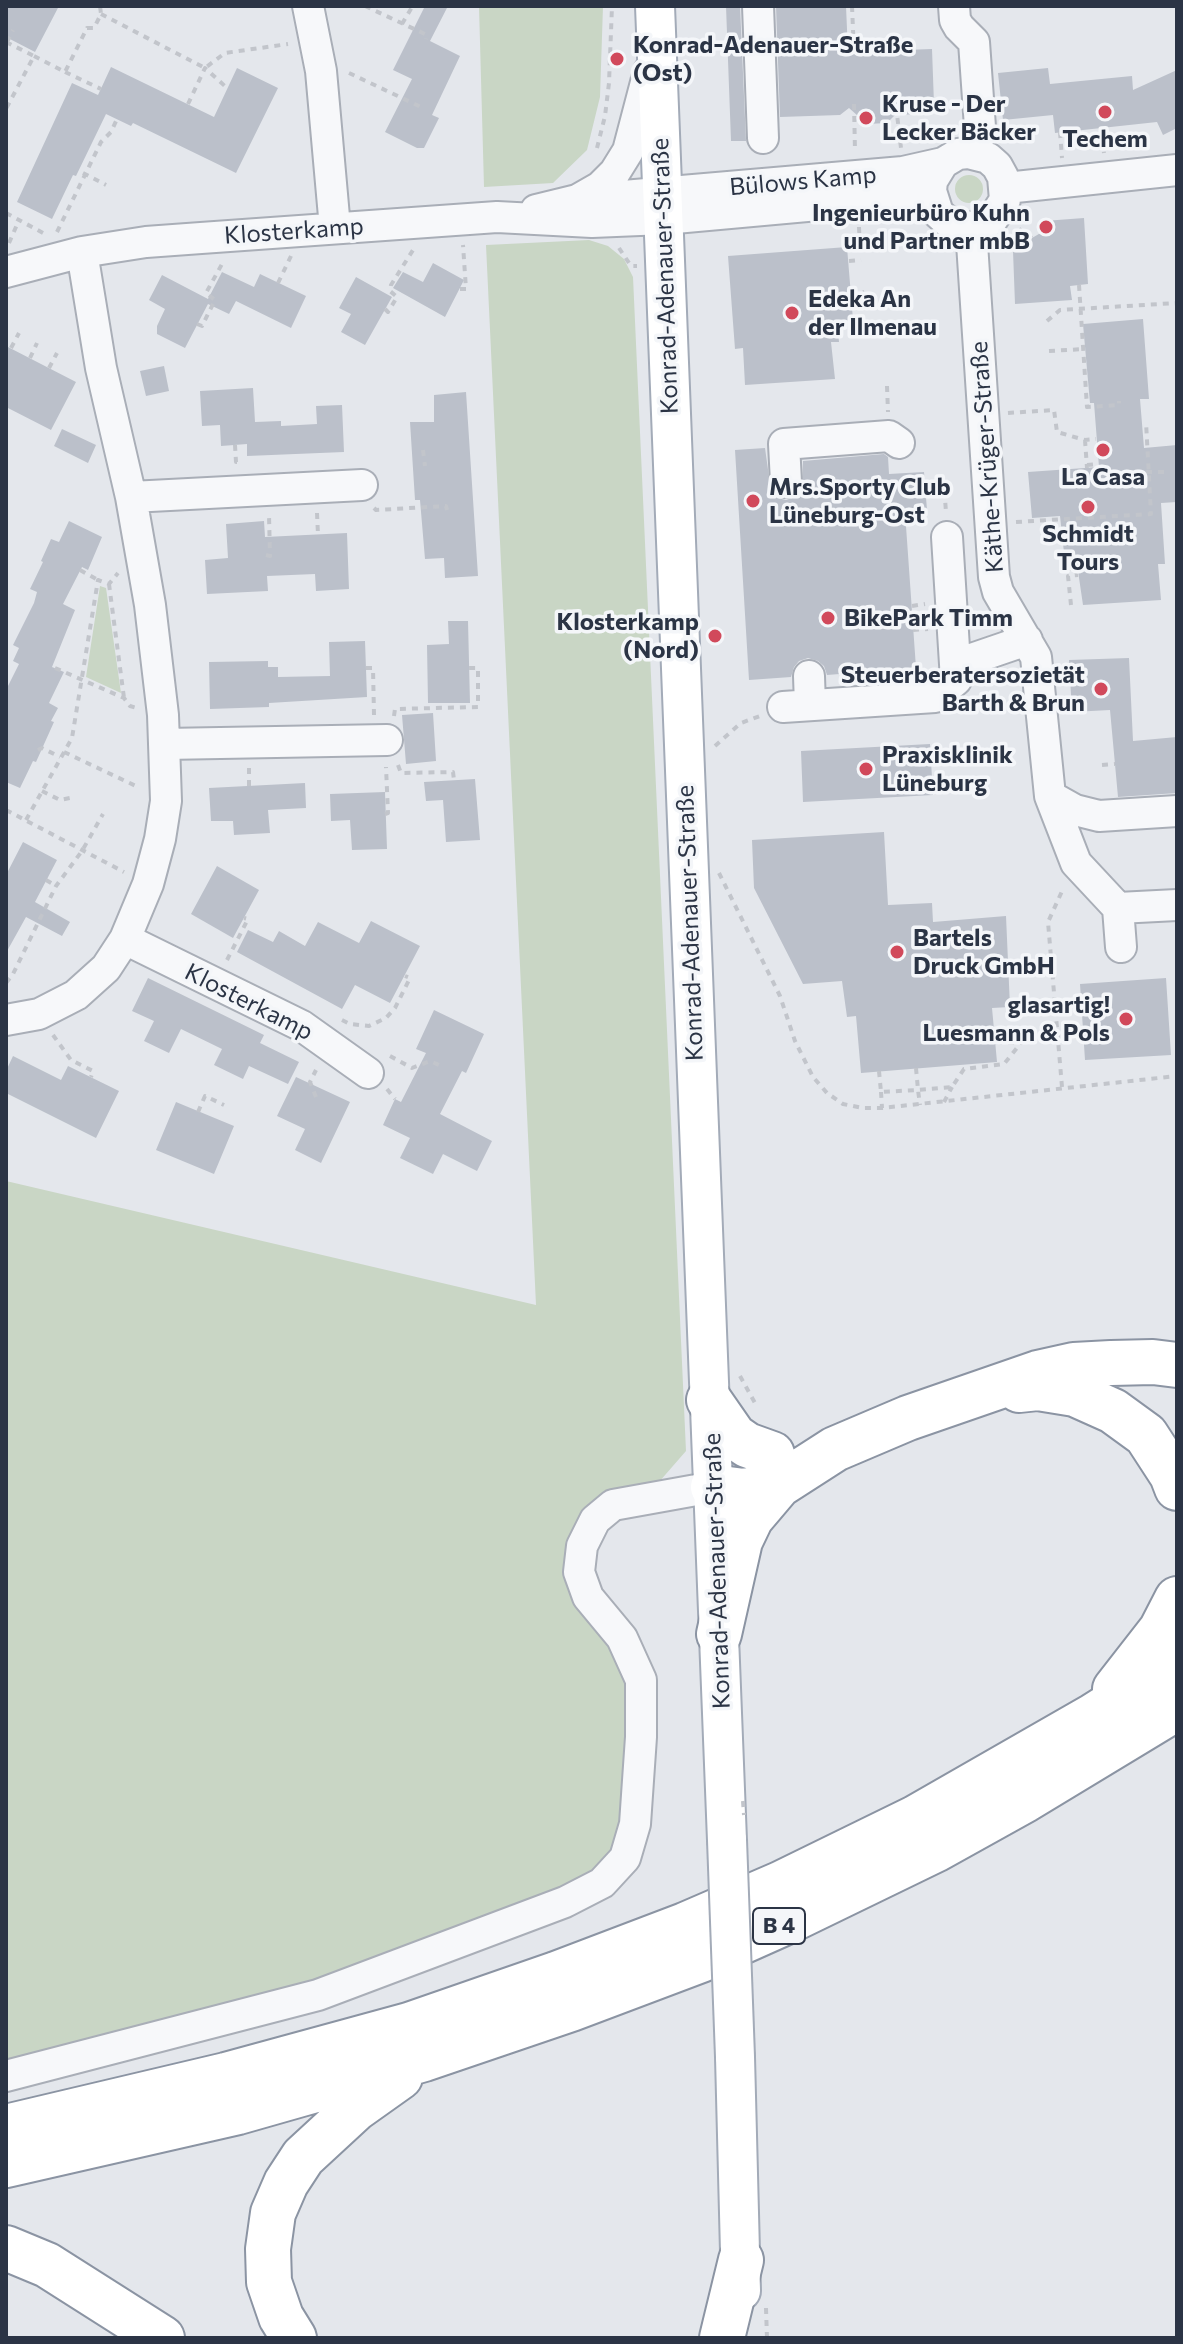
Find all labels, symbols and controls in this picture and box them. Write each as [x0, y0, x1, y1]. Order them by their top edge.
place label: Konrad-Adenauer-Straße (Ost) [633, 31, 913, 87]
marker: Konrad-Adenauer-Straße (Ost) [608, 50, 626, 68]
place label: Kruse - Der Lecker Bäcker [882, 90, 1036, 146]
marker: Techem [1096, 103, 1114, 121]
marker: Kruse - Der Lecker Bäcker [857, 109, 875, 127]
place label: Techem [1062, 125, 1148, 153]
street label: Konrad-Adenauer-Straße [646, 137, 684, 415]
street label: Bülows Kamp [728, 160, 878, 202]
place label: Ingenieurbüro Kuhn und Partner mbB [812, 199, 1030, 255]
street label: Klosterkamp [223, 212, 365, 250]
marker: Ingenieurbüro Kuhn und Partner mbB [1037, 218, 1055, 236]
place label: Edeka An der Ilmenau [808, 285, 937, 341]
marker: Edeka An der Ilmenau [783, 304, 801, 322]
street label: Käthe-Krüger-Straße [965, 340, 1009, 574]
marker: La Casa [1094, 441, 1112, 459]
place label: La Casa [1061, 463, 1145, 491]
place label: Mrs.Sporty Club Lüneburg-Ost [769, 473, 951, 529]
marker: Mrs.Sporty Club Lüneburg-Ost [744, 492, 762, 510]
marker: Schmidt Tours [1079, 498, 1097, 516]
place label: Schmidt Tours [1042, 520, 1134, 576]
place label: BikePark Timm [844, 604, 1013, 632]
place label: Klosterkamp (Nord) [556, 608, 699, 664]
marker: BikePark Timm [819, 609, 837, 627]
marker: Klosterkamp (Nord) [706, 627, 724, 645]
place label: Steuerberatersozietät Barth & Brun [841, 661, 1085, 717]
marker: Steuerberatersozietät Barth & Brun [1092, 680, 1110, 698]
place label: Praxisklinik Lüneburg [882, 741, 1013, 797]
marker: Praxisklinik Lüneburg [857, 760, 875, 778]
street label: Konrad-Adenauer-Straße [671, 784, 709, 1062]
place label: Bartels Druck GmbH [913, 924, 1055, 980]
marker: Bartels Druck GmbH [888, 943, 906, 961]
street label: Klosterkamp [180, 957, 318, 1047]
place label: glasartig! Luesmann & Pols [922, 991, 1110, 1047]
marker: glasartig! Luesmann & Pols [1117, 1010, 1135, 1028]
street label: Konrad-Adenauer-Straße [698, 1432, 736, 1710]
road number: B 4 [753, 1908, 805, 1944]

